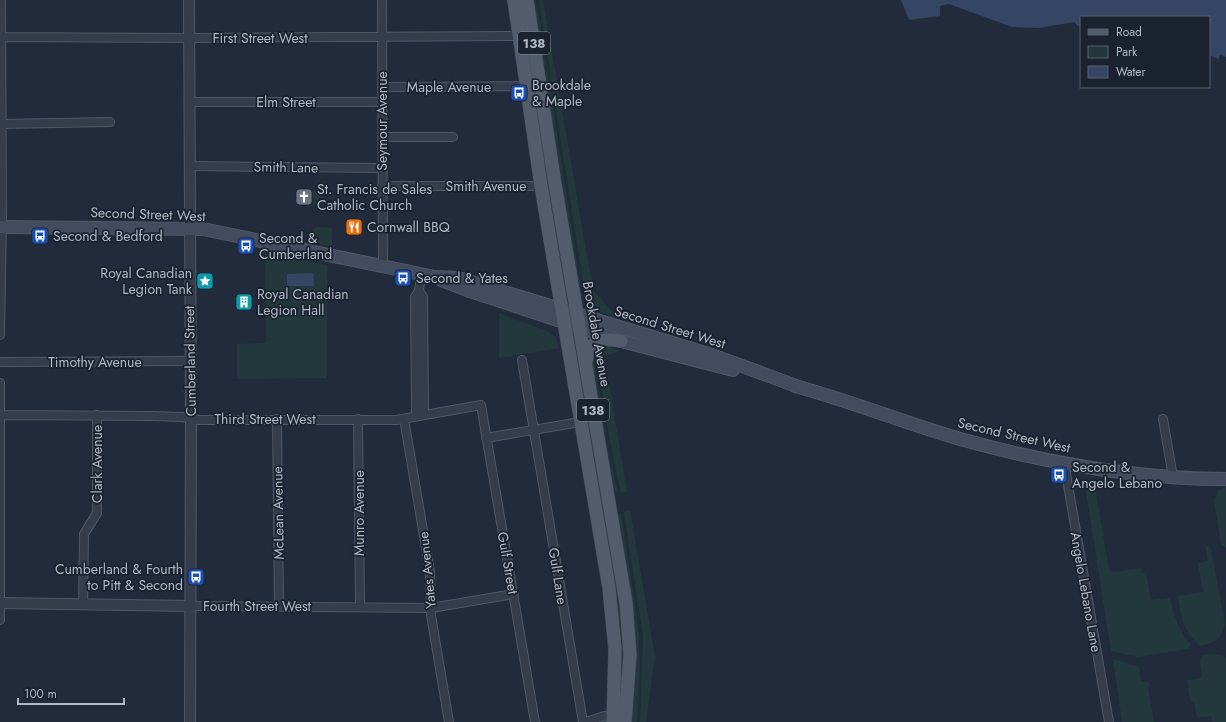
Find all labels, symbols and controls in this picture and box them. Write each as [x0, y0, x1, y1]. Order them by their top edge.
legend [1080, 16, 1210, 88]
text: Road [1116, 23, 1142, 41]
street label: First Street West [212, 28, 308, 48]
road number: 138 [518, 32, 550, 54]
text: Park [1116, 43, 1138, 61]
text: Water [1116, 63, 1147, 81]
street label: Seymour Avenue [372, 71, 392, 171]
place label: Brookdale & Maple [532, 75, 591, 111]
street label: Maple Avenue [407, 77, 491, 97]
bus stop icon: Brookdale & Maple [509, 83, 529, 103]
street label: Elm Street [256, 92, 316, 112]
street label: Smith Lane [253, 156, 319, 178]
street label: Smith Avenue [446, 176, 526, 196]
place label: St. Francis de Sales Catholic Church [317, 179, 432, 215]
church icon: St. Francis de Sales Catholic Church [294, 187, 314, 207]
street label: Second Street West [90, 202, 207, 226]
restaurant icon: Cornwall BBQ [344, 217, 364, 237]
place label: Cornwall BBQ [367, 217, 451, 237]
bus stop icon: Second & Bedford [30, 226, 50, 246]
place label: Second & Bedford [53, 226, 163, 246]
place label: Second & Cumberland [259, 228, 332, 264]
bus stop icon: Second & Cumberland [236, 236, 256, 256]
place label: Royal Canadian Legion Tank [100, 263, 193, 299]
bus stop icon: Second & Yates [393, 268, 413, 288]
place label: Second & Yates [416, 268, 508, 288]
place icon: Royal Canadian Legion Tank [195, 271, 215, 291]
street label: Brookdale Avenue [578, 280, 616, 388]
place label: Royal Canadian Legion Hall [257, 284, 349, 320]
building icon: Royal Canadian Legion Hall [234, 292, 254, 312]
street label: Second Street West [612, 301, 729, 354]
street label: Cumberland Street [179, 305, 201, 417]
street label: Timothy Avenue [48, 352, 142, 372]
road number: 138 [577, 399, 609, 421]
street label: Third Street West [214, 409, 316, 429]
street label: Second Street West [956, 412, 1073, 458]
street label: Clark Avenue [87, 425, 107, 503]
place label: Second & Angelo Lebano [1072, 457, 1162, 493]
bus stop icon: Second & Angelo Lebano [1049, 465, 1069, 485]
street label: McLean Avenue [267, 466, 289, 560]
street label: Munro Avenue [349, 470, 369, 556]
street label: Gulf Street [493, 530, 523, 596]
street label: Angelo Lebano Lane [1066, 530, 1106, 654]
street label: Yates Avenue [413, 531, 441, 609]
street label: Gulf Lane [544, 546, 572, 606]
place label: Cumberland & Fourth to Pitt & Second [55, 559, 183, 595]
bus stop icon: Cumberland & Fourth to Pitt & Second [186, 567, 206, 587]
street label: Fourth Street West [203, 596, 312, 616]
scale bar [18, 680, 124, 706]
text: 100 m [24, 685, 57, 703]

